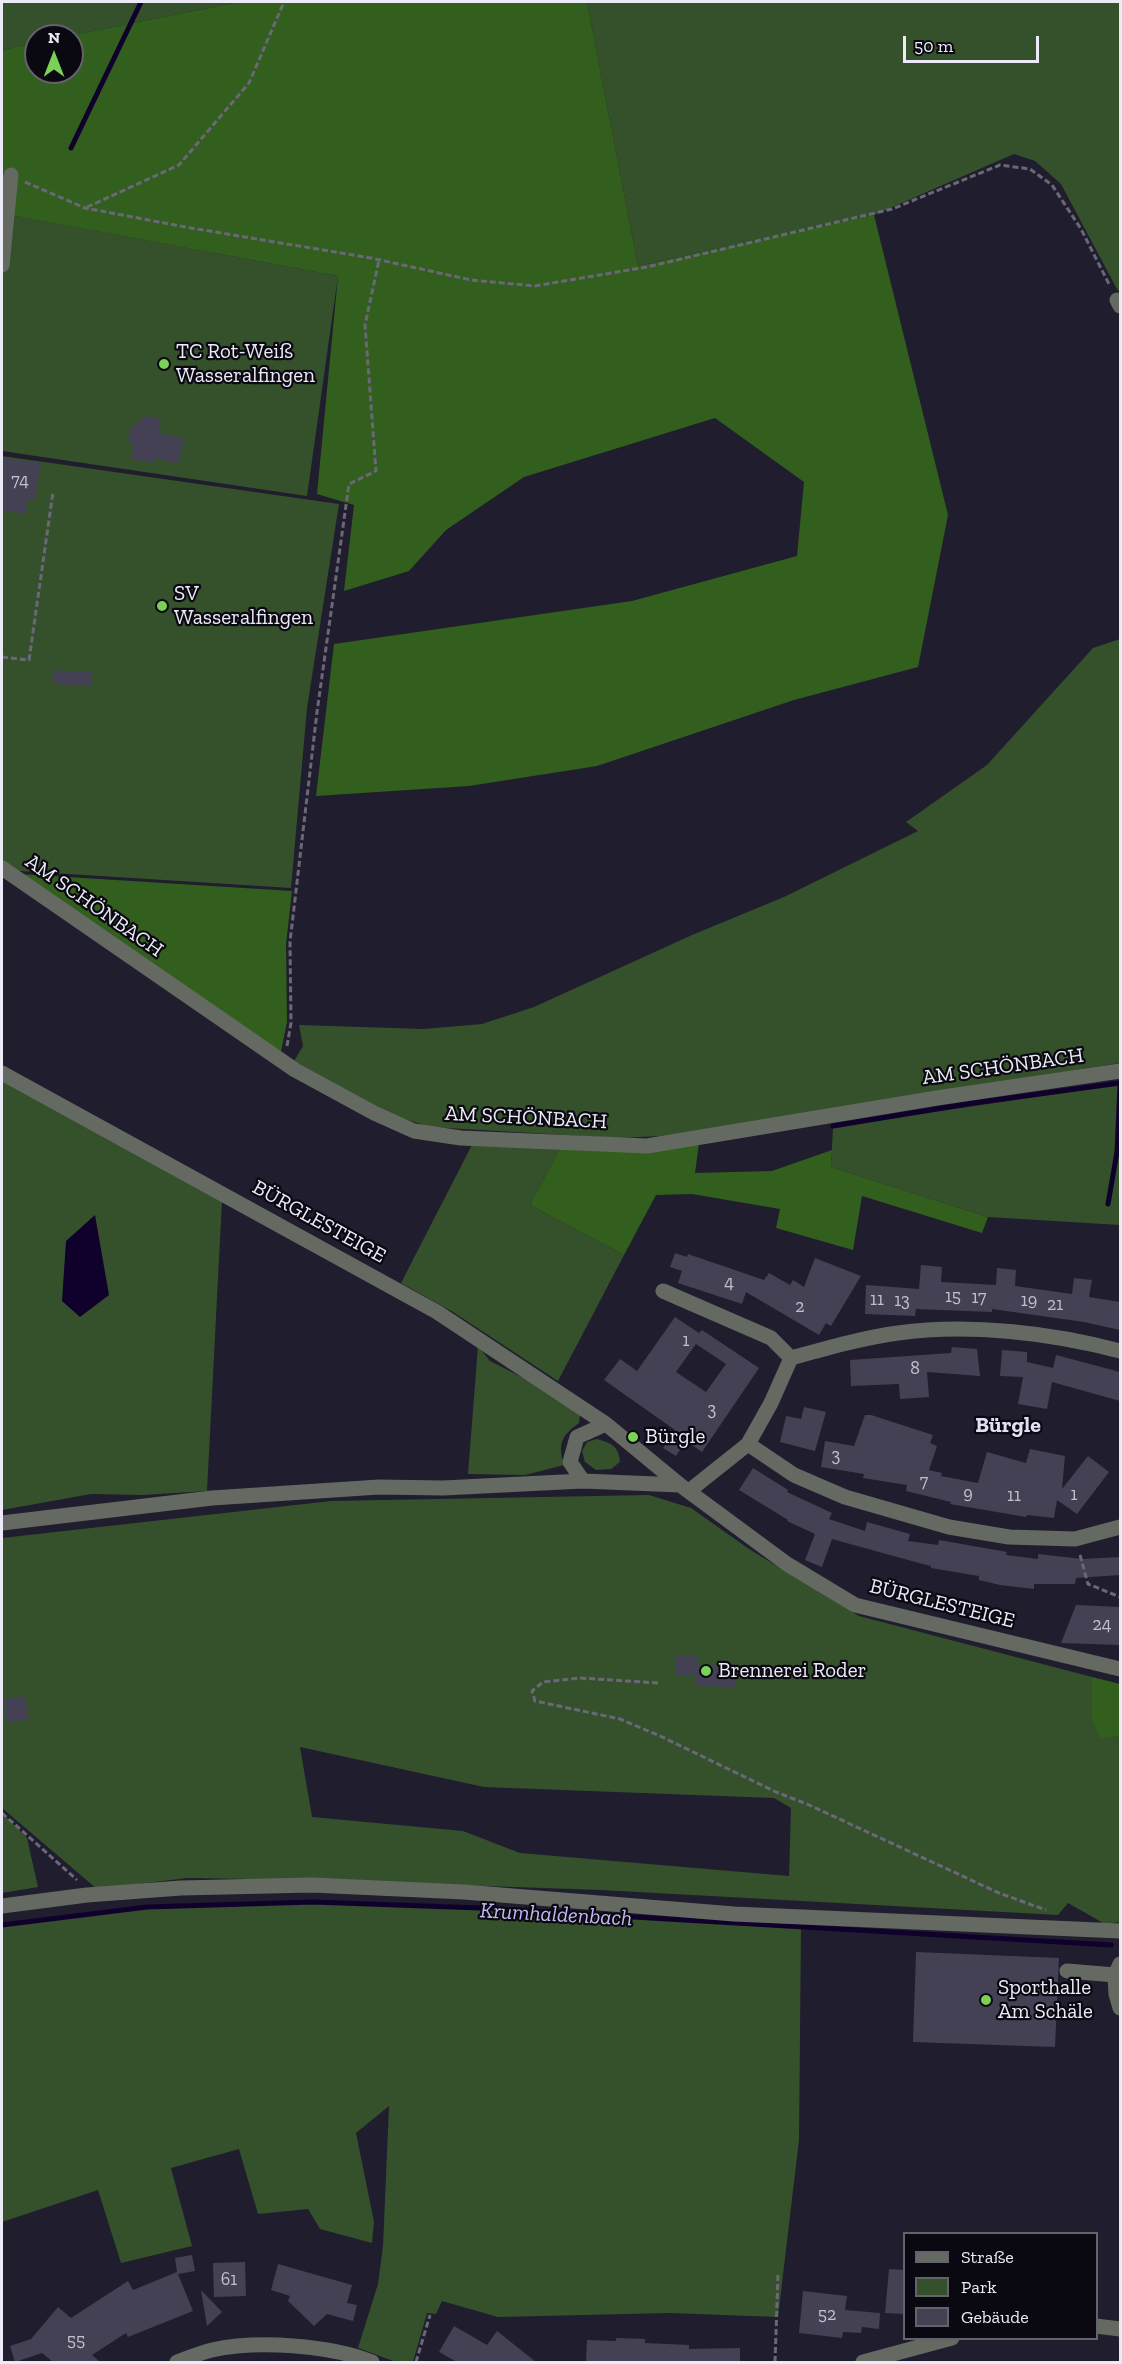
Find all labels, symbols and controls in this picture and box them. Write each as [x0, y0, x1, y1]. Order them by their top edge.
north arrow [24, 24, 84, 84]
scale bar [906, 24, 1042, 62]
text: N [48, 28, 60, 47]
text: 50 m [914, 35, 953, 57]
place label: TC Rot-Weiß Wasseralfingen [176, 339, 315, 389]
marker: TC Rot-Weiß Wasseralfingen [157, 357, 171, 371]
house number: 74 [11, 470, 29, 492]
place label: SV Wasseralfingen [174, 581, 313, 631]
marker: SV Wasseralfingen [155, 599, 169, 613]
street label: AM SCHÖNBACH [20, 849, 168, 963]
street label: AM SCHÖNBACH [921, 1043, 1085, 1091]
street label: AM SCHÖNBACH [444, 1101, 608, 1135]
street label: BÜRGLESTEIGE [248, 1175, 390, 1269]
house number: 4 [724, 1272, 734, 1294]
house number: 15 [945, 1286, 961, 1308]
house number: 17 [971, 1287, 987, 1309]
house number: 11 [870, 1289, 884, 1311]
house number: 13 [894, 1290, 910, 1312]
house number: 19 [1021, 1290, 1037, 1312]
house number: 21 [1047, 1294, 1063, 1316]
house number: 2 [795, 1296, 805, 1318]
house number: 1 [683, 1330, 689, 1352]
house number: 8 [910, 1358, 920, 1380]
house number: 3 [708, 1399, 716, 1421]
district label: Bürgle [975, 1413, 1041, 1439]
place label: Bürgle [645, 1424, 705, 1450]
marker: Bürgle [626, 1430, 640, 1444]
house number: 3 [832, 1445, 840, 1467]
house number: 7 [920, 1471, 928, 1493]
house number: 9 [963, 1483, 973, 1505]
house number: 1 [1071, 1484, 1077, 1506]
house number: 11 [1007, 1485, 1021, 1507]
street label: BÜRGLESTEIGE [867, 1574, 1017, 1634]
house number: 24 [1093, 1614, 1111, 1636]
place label: Brennerei Roder [718, 1658, 866, 1684]
marker: Brennerei Roder [699, 1664, 713, 1678]
water label: Krumhaldenbach [479, 1898, 633, 1932]
place label: Sporthalle Am Schäle [998, 1975, 1093, 2025]
marker: Sporthalle Am Schäle [979, 1993, 993, 2007]
legend [903, 2232, 1098, 2340]
text: Straße [961, 2246, 1014, 2268]
house number: 61 [221, 2269, 237, 2291]
text: Park [961, 2276, 997, 2298]
house number: 52 [818, 2304, 836, 2326]
text: Gebäude [961, 2306, 1029, 2328]
house number: 55 [67, 2330, 85, 2352]

